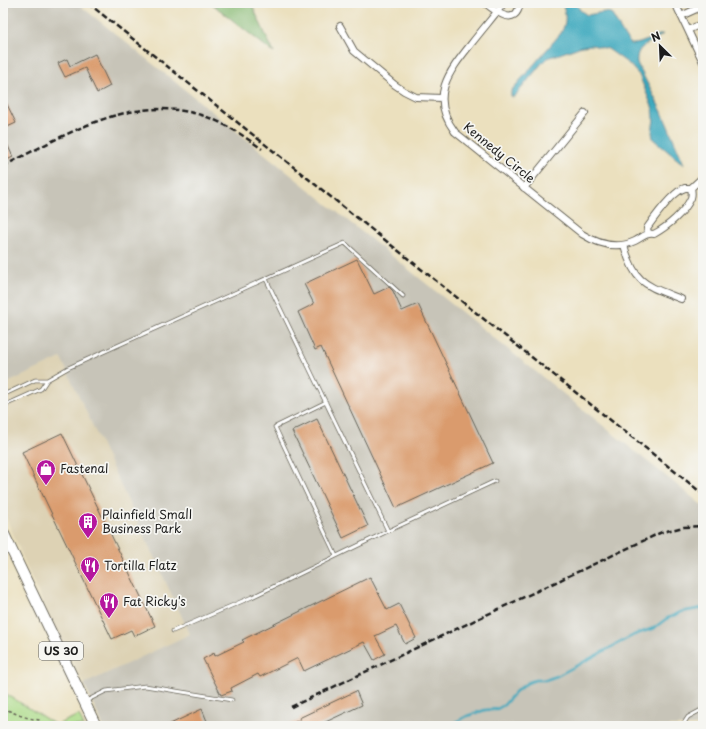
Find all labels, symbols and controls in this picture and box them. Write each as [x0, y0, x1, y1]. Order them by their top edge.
north arrow [640, 26, 680, 66]
text: N [648, 27, 663, 46]
street label: Kennedy Circle [460, 118, 539, 187]
shop icon: Fastenal [35, 458, 57, 486]
place label: Fastenal [60, 459, 108, 477]
place label: Plainfield Small Business Park [102, 505, 192, 537]
building icon: Plainfield Small Business Park [77, 511, 99, 539]
restaurant icon: Tortilla Flatz [79, 555, 101, 583]
place label: Tortilla Flatz [104, 556, 177, 574]
restaurant icon: Fat Ricky's [98, 591, 120, 619]
place label: Fat Ricky's [123, 592, 186, 610]
road number: US 30 [39, 642, 83, 660]

